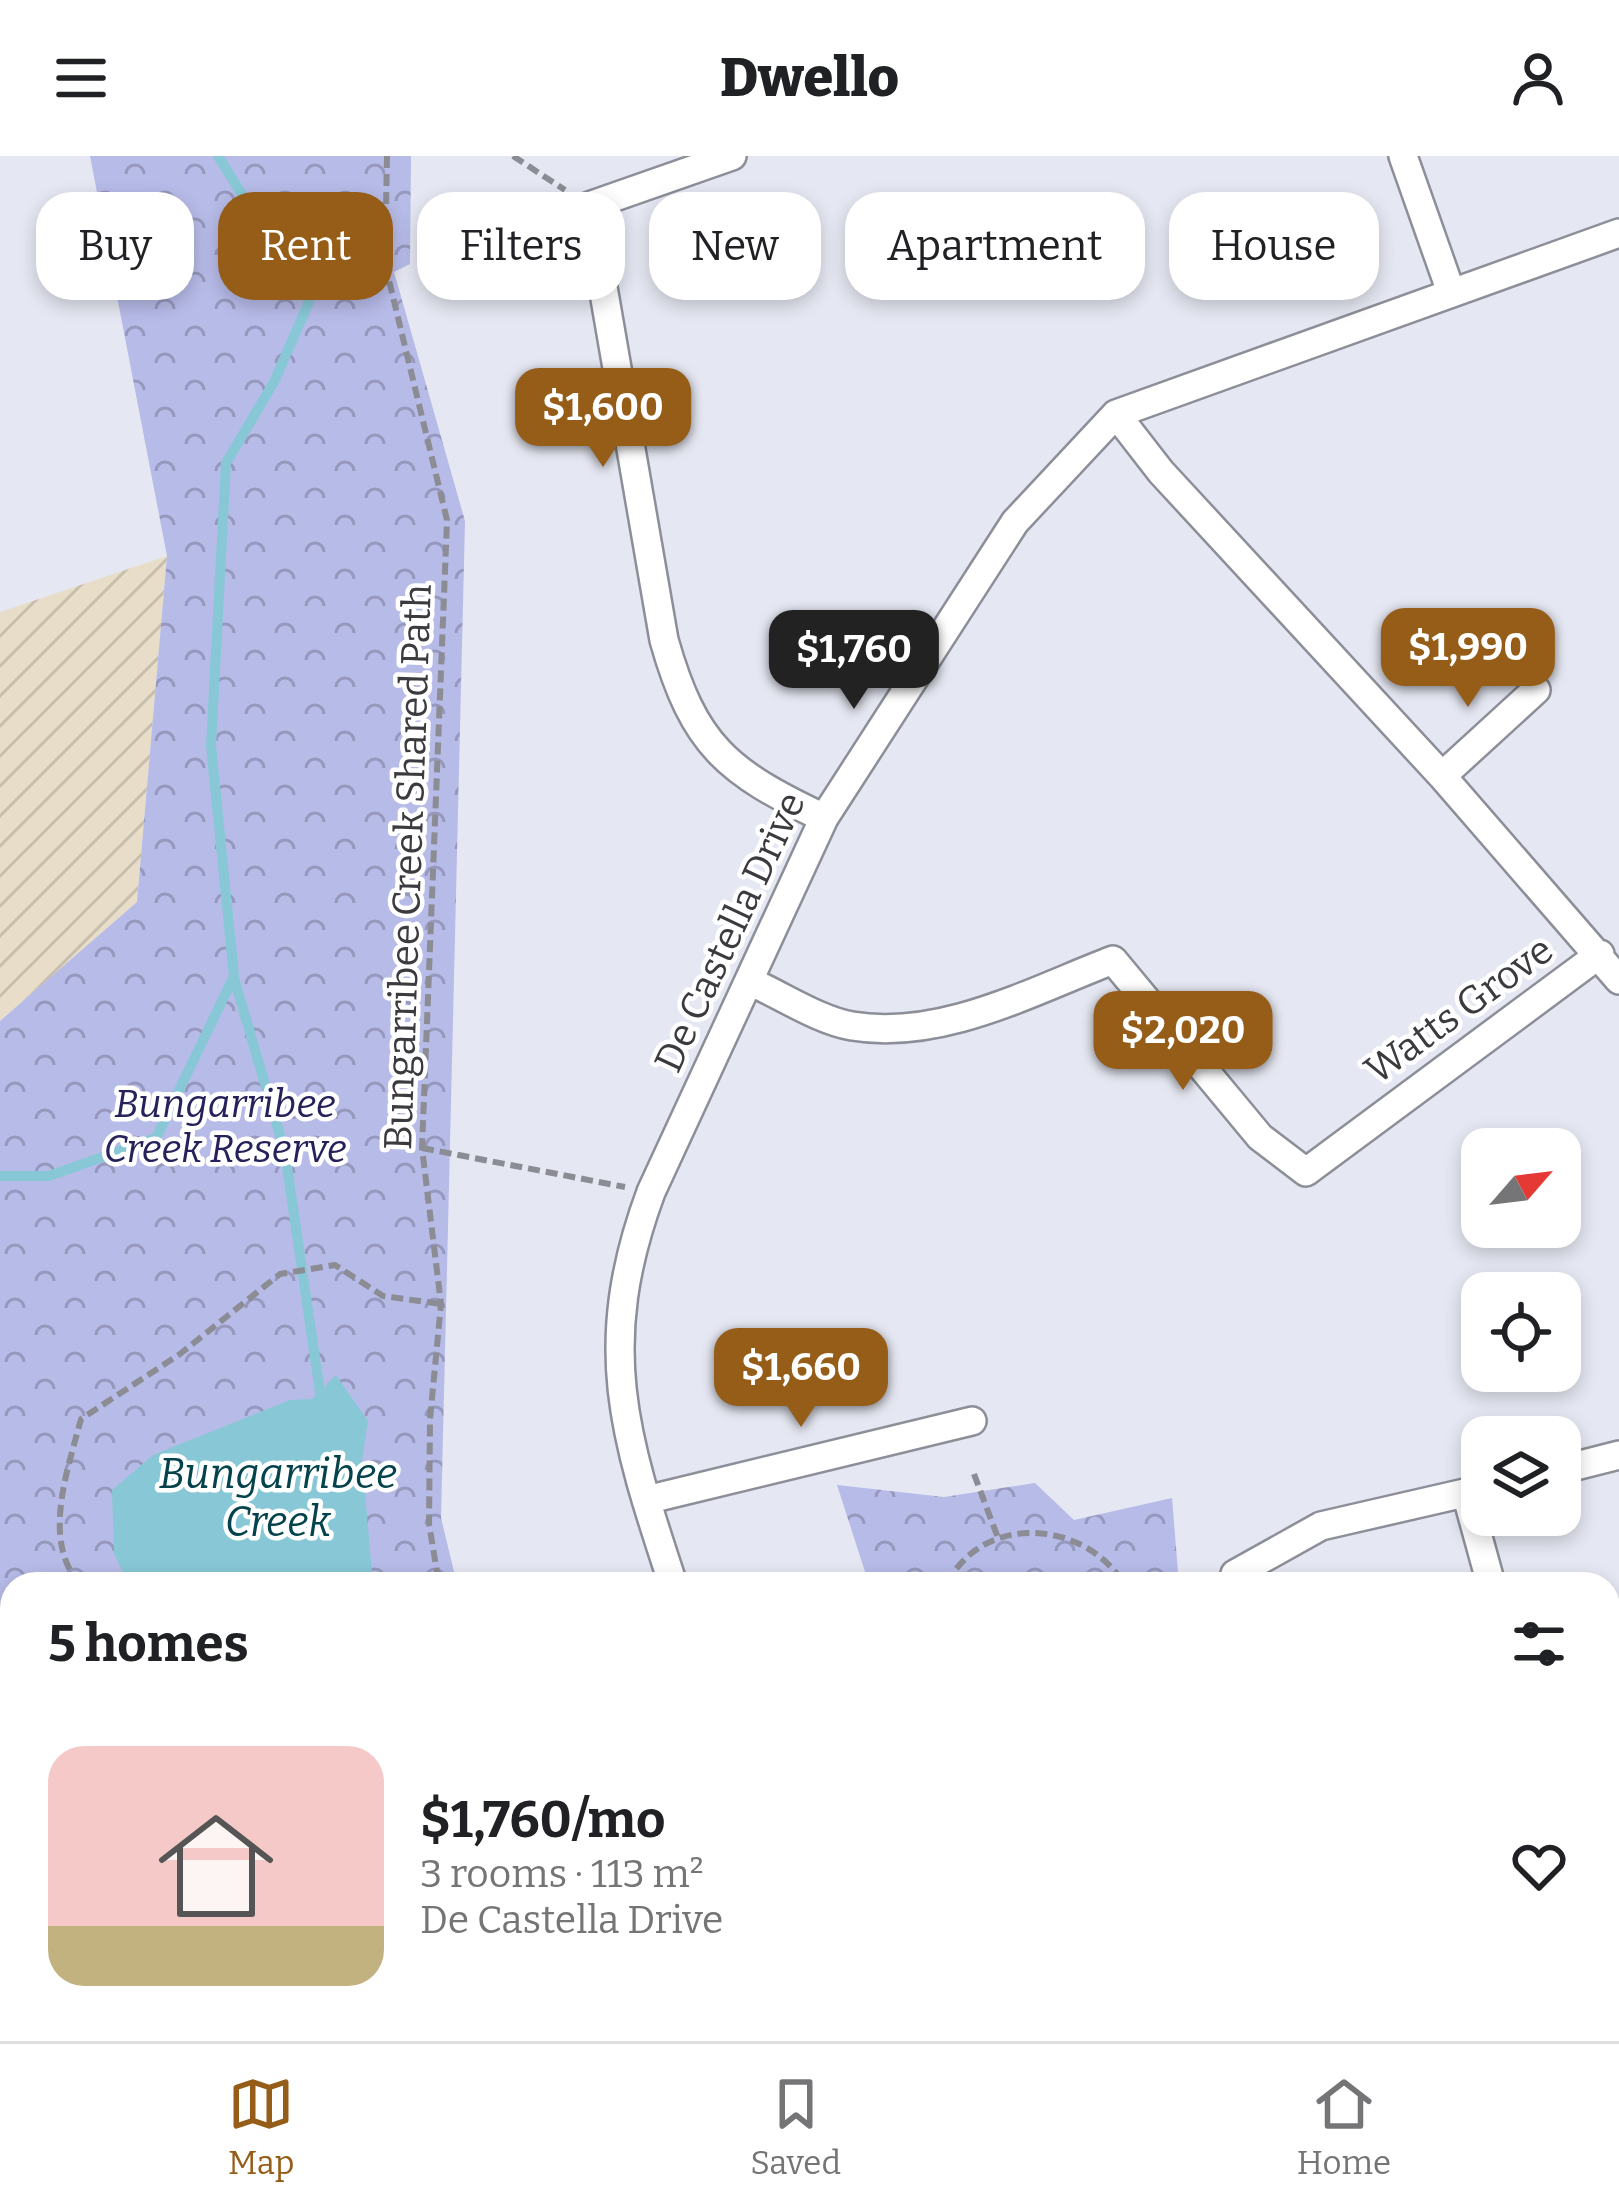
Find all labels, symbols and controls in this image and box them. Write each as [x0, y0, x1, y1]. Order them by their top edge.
icon: menu [48, 45, 114, 111]
icon: person [1505, 45, 1571, 111]
text: Dwello [720, 46, 899, 110]
chip: Buy [36, 192, 194, 300]
chip: Rent [218, 192, 393, 300]
chip: Filters [417, 192, 625, 300]
chip: New [649, 192, 821, 300]
chip: Apartment [845, 192, 1145, 300]
chip: House [1169, 192, 1379, 300]
pin: $1,600 [505, 368, 701, 470]
text: $1,600 [542, 384, 664, 430]
street label: Bungarribee Creek Shared Path [375, 583, 441, 1151]
pin: $1,990 [1370, 608, 1566, 710]
pin: $1,760 [756, 610, 952, 712]
text: $1,990 [1408, 624, 1528, 670]
text: $1,760 [796, 626, 912, 672]
street label: De Castella Drive [645, 785, 815, 1079]
street label: Watts Grove [1356, 927, 1562, 1093]
pin: $2,020 [1085, 991, 1281, 1093]
text: $2,020 [1121, 1007, 1245, 1053]
park label: Bungarribee Creek Reserve [103, 1081, 347, 1172]
north arrow [1461, 1128, 1581, 1248]
map controls [1461, 1128, 1581, 1536]
button: locate [1461, 1272, 1581, 1392]
pin: $1,660 [703, 1328, 899, 1430]
text: $1,660 [741, 1344, 861, 1390]
button: layers [1461, 1416, 1581, 1536]
water label: Bungarribee Creek [159, 1449, 397, 1547]
icon: filters [1506, 1611, 1572, 1677]
text: 5 homes [48, 1613, 249, 1675]
text: $1,760/mo [420, 1789, 666, 1851]
icon: home [144, 1794, 288, 1938]
icon: heart [1506, 1833, 1572, 1899]
text: 3 rooms · 113 m² [420, 1851, 704, 1897]
text: De Castella Drive [420, 1897, 723, 1943]
tab: Map [228, 2071, 295, 2183]
tab: Saved [750, 2071, 841, 2183]
tab: Home [1297, 2071, 1391, 2183]

